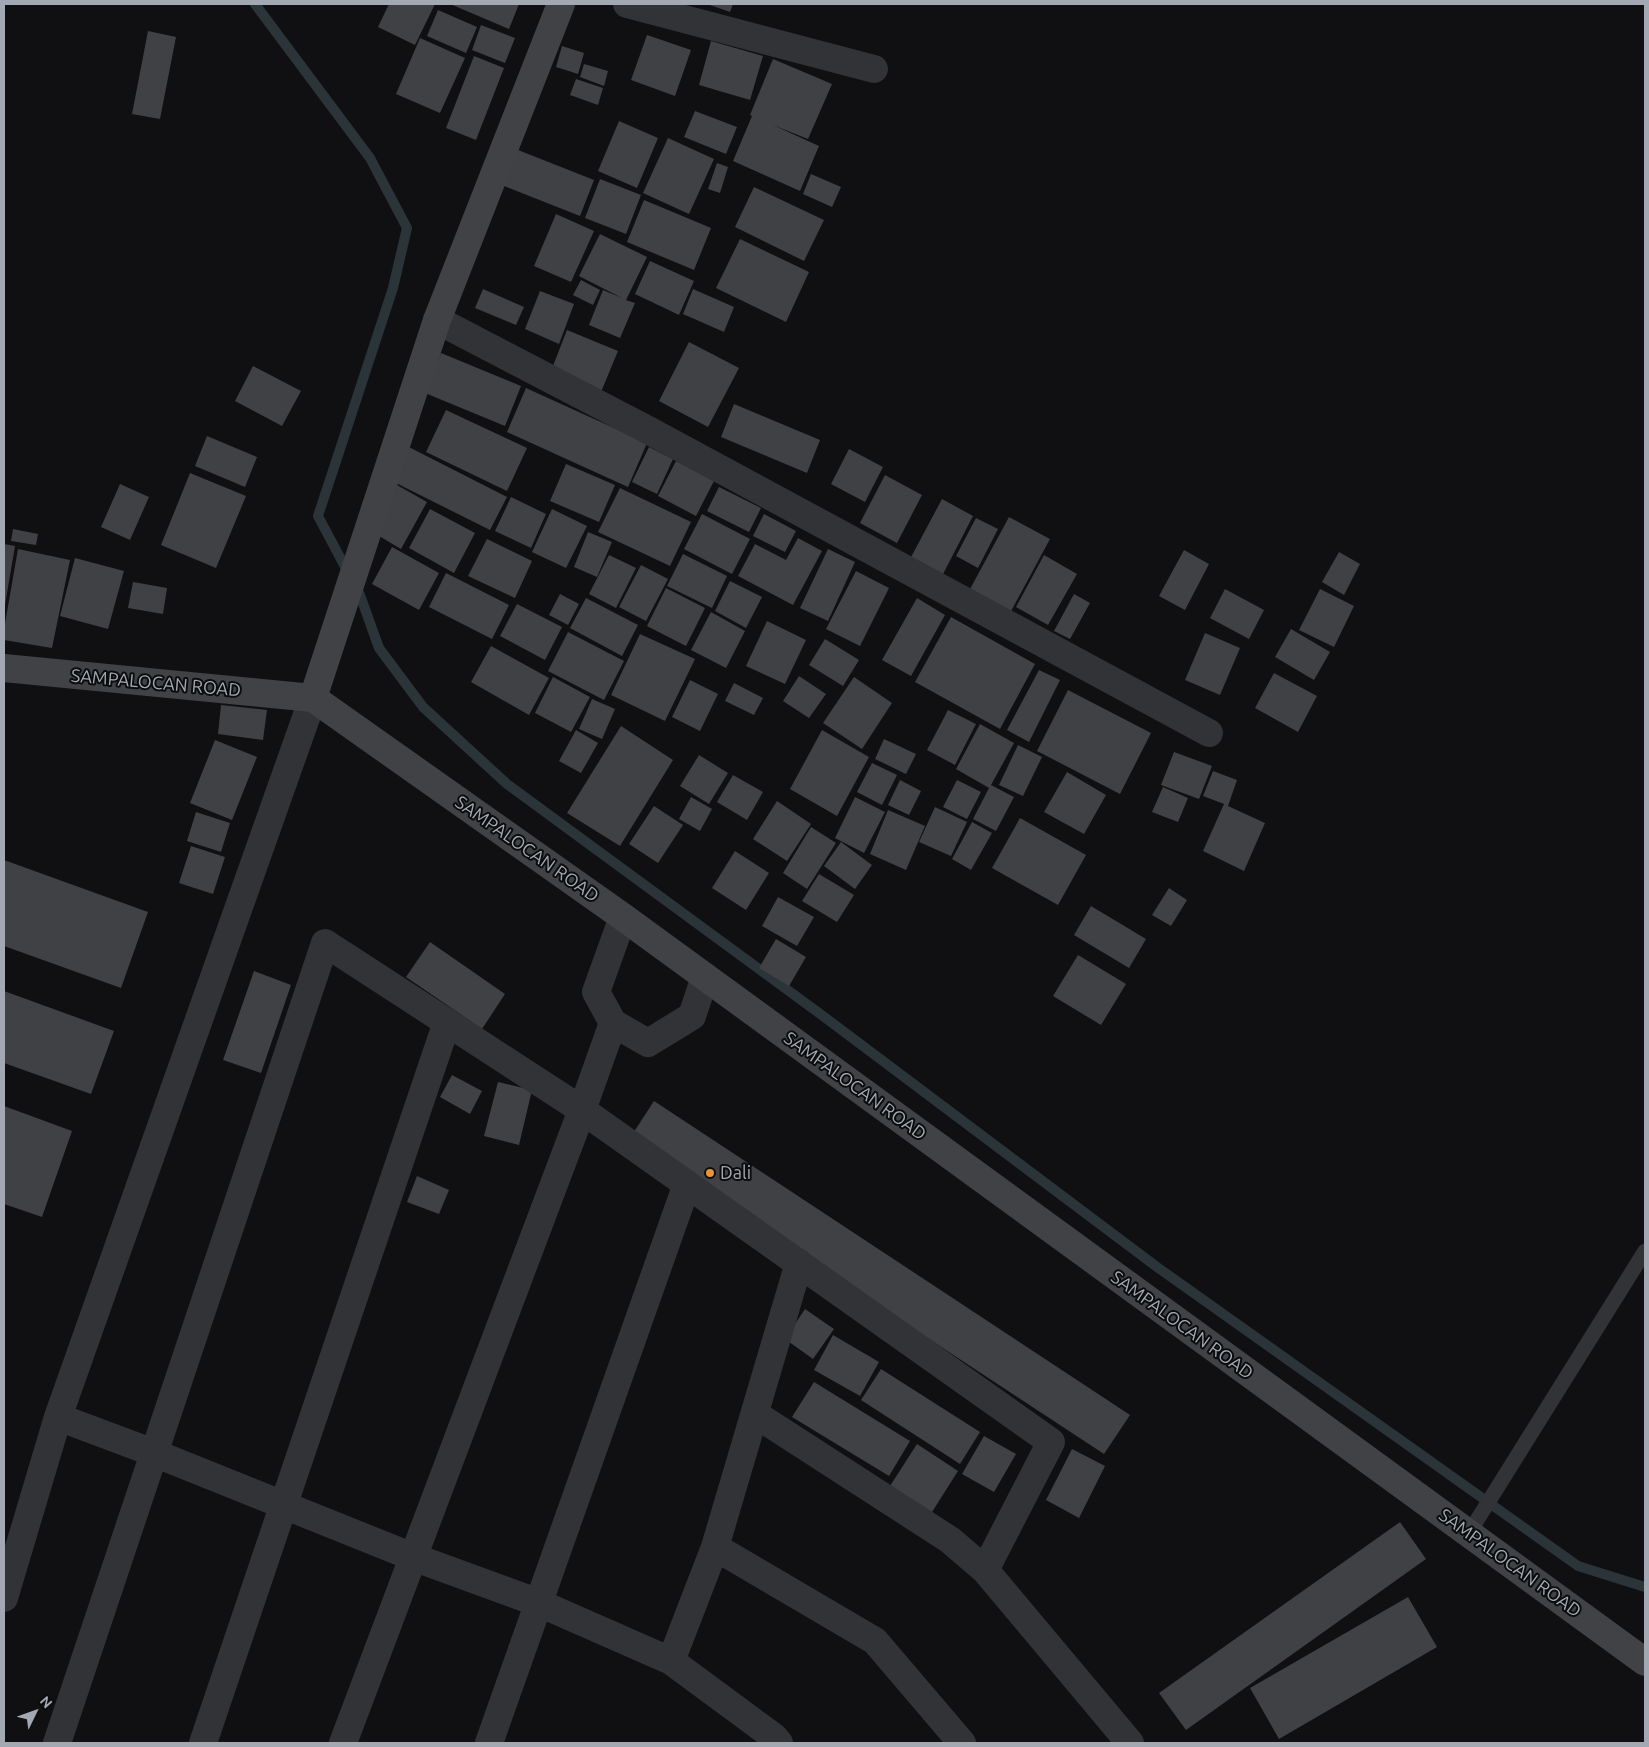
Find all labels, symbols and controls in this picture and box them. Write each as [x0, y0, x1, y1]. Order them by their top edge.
street label: SAMPALOCAN ROAD [70, 665, 242, 701]
street label: SAMPALOCAN ROAD [451, 791, 603, 907]
street label: SAMPALOCAN ROAD [780, 1027, 930, 1145]
place label: Dali [720, 1162, 751, 1184]
marker: Dali [704, 1167, 716, 1179]
street label: SAMPALOCAN ROAD [1107, 1266, 1257, 1384]
street label: SAMPALOCAN ROAD [1435, 1504, 1585, 1622]
north arrow [10, 1687, 60, 1737]
text: N [37, 1693, 56, 1711]

